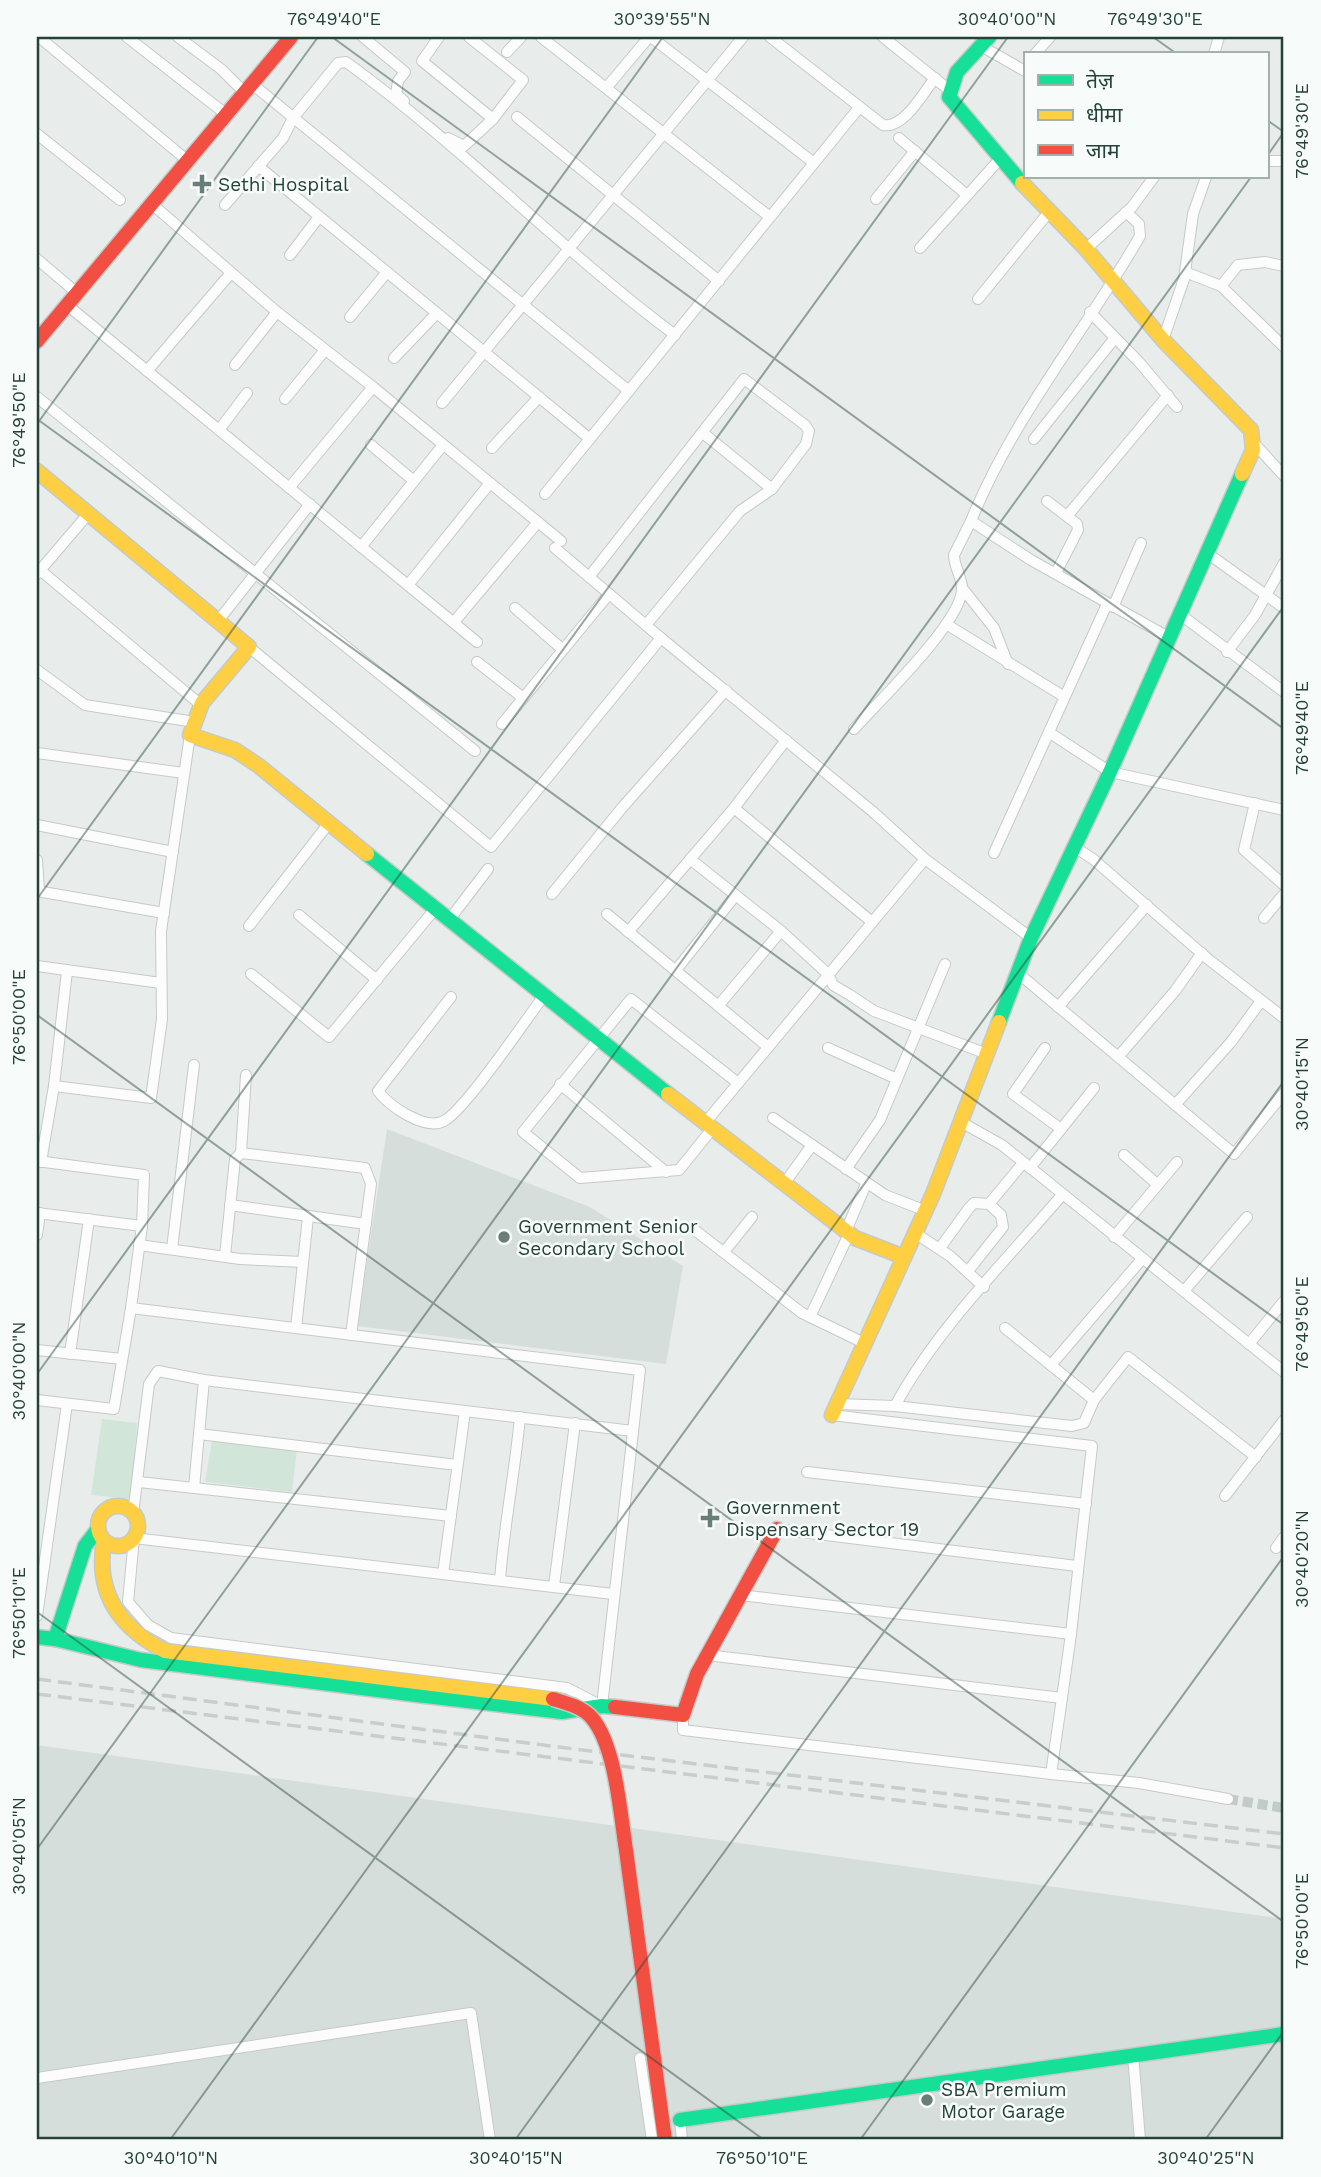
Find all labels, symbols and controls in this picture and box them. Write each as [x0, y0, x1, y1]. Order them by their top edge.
text: 76°49'40"E [287, 8, 381, 29]
text: 30°39'55"N [613, 8, 711, 29]
text: 30°40'00"N [958, 8, 1056, 29]
text: 76°49'30"E [1107, 8, 1203, 29]
legend [1024, 52, 1268, 178]
text: तेज़ [1086, 68, 1114, 93]
text: 76°49'30"E [1291, 83, 1312, 179]
text: धीमा [1086, 102, 1123, 127]
text: जाम [1086, 138, 1120, 163]
place label: Sethi Hospital [218, 173, 349, 196]
marker: Sethi Hospital [192, 174, 212, 194]
text: 76°49'50"E [8, 372, 29, 468]
text: 76°49'40"E [1291, 681, 1312, 775]
text: 76°50'00"E [8, 969, 29, 1065]
text: 30°40'15"N [1291, 1037, 1312, 1131]
place label: Government Senior Secondary School [518, 1215, 698, 1260]
marker: Government Senior Secondary School [496, 1229, 512, 1245]
text: 76°49'50"E [1291, 1276, 1312, 1372]
text: 30°40'00"N [8, 1322, 29, 1420]
place label: Government Dispensary Sector 19 [726, 1496, 919, 1541]
marker: Government Dispensary Sector 19 [700, 1508, 720, 1528]
text: 30°40'20"N [1291, 1510, 1312, 1608]
text: 76°50'10"E [8, 1567, 29, 1659]
text: 30°40'05"N [8, 1797, 29, 1895]
text: 76°50'00"E [1291, 1873, 1312, 1969]
place label: SBA Premium Motor Garage [941, 2078, 1067, 2123]
marker: SBA Premium Motor Garage [919, 2092, 935, 2108]
text: 30°40'10"N [124, 2147, 218, 2168]
text: 30°40'15"N [469, 2147, 563, 2168]
text: 76°50'10"E [716, 2147, 808, 2168]
text: 30°40'25"N [1157, 2147, 1255, 2168]

